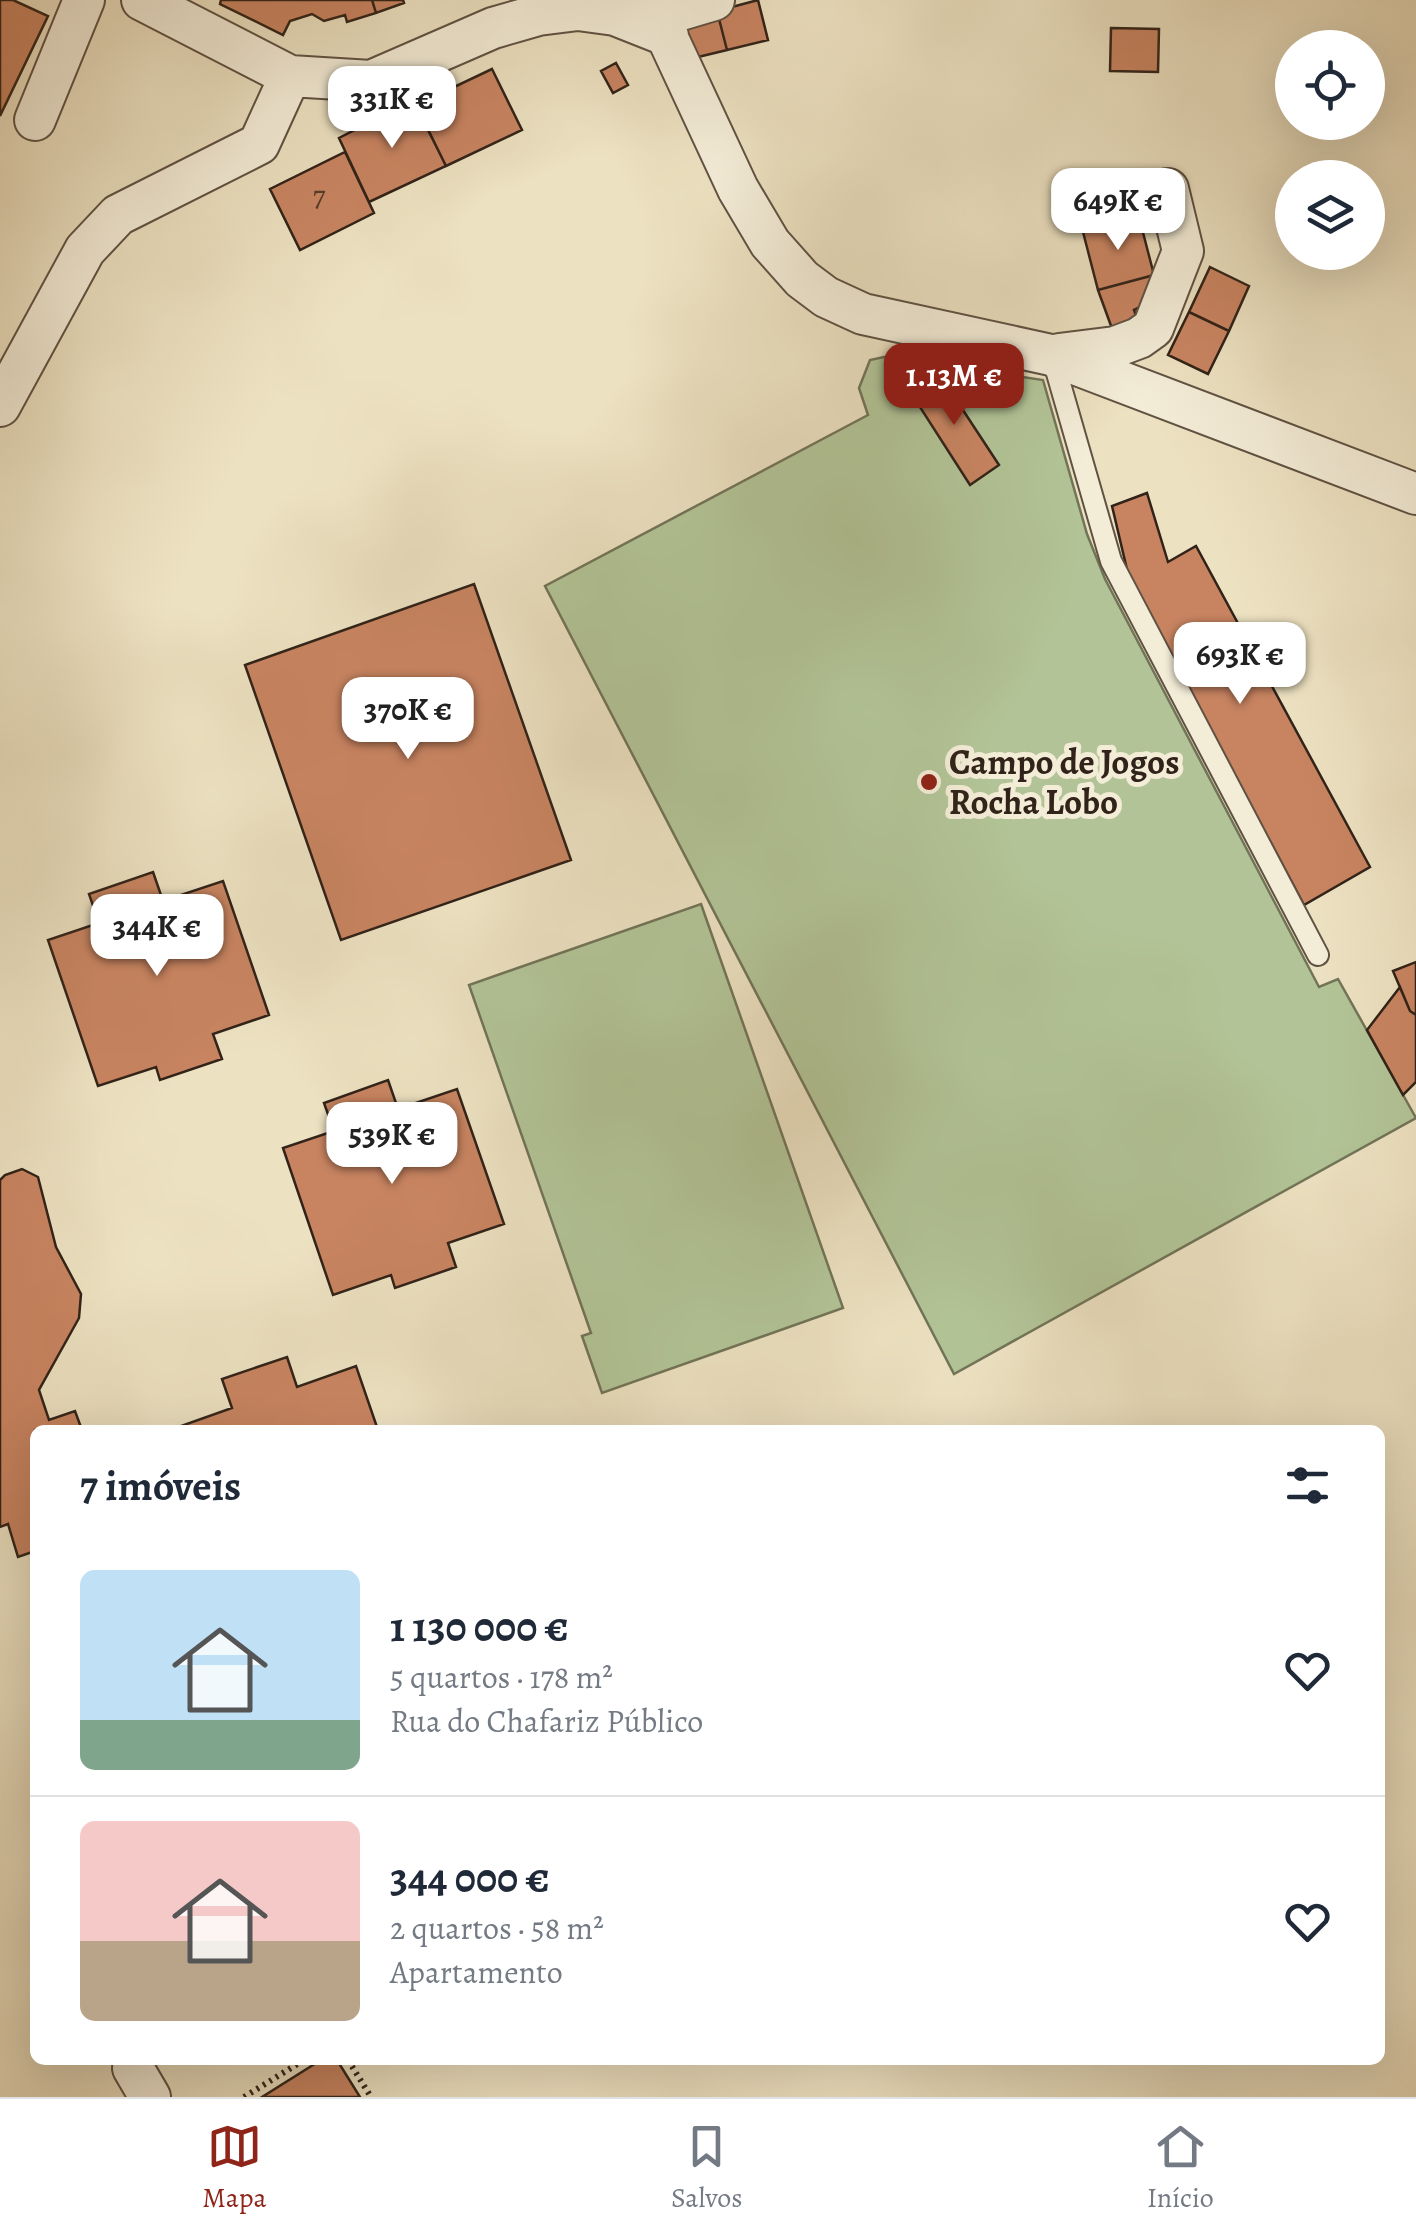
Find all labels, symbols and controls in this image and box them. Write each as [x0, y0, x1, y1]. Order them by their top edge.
map controls [1275, 30, 1385, 270]
button: locate [1275, 30, 1385, 140]
pin: 331K € [311, 66, 473, 151]
text: 331K € [350, 76, 434, 120]
button: layers [1275, 160, 1385, 270]
pin: 649K € [1037, 168, 1199, 253]
house number: 7 [313, 176, 326, 216]
text: 649K € [1073, 178, 1163, 222]
pin: 1.13M € [862, 343, 1046, 428]
text: 1.13M € [906, 353, 1002, 397]
pin: 693K € [1159, 622, 1321, 707]
text: 693K € [1196, 632, 1284, 676]
pin: 370K € [327, 677, 489, 762]
text: 370K € [364, 687, 452, 731]
place label: Campo de Jogos Rocha Lobo [949, 738, 1179, 826]
marker: Campo de Jogos Rocha Lobo [918, 771, 940, 793]
pin: 344K € [76, 894, 238, 979]
text: 344K € [113, 904, 201, 948]
pin: 539K € [311, 1102, 473, 1187]
text: 539K € [348, 1112, 436, 1156]
text: 7 imóveis [80, 1457, 241, 1514]
icon: filters [1280, 1458, 1335, 1513]
text: 1 130 000 € [390, 1598, 569, 1655]
icon: home [160, 1610, 280, 1730]
icon: heart [1280, 1643, 1335, 1698]
text: 5 quartos · 178 m² [390, 1655, 613, 1699]
text: Rua do Chafariz Público [390, 1699, 703, 1743]
text: 344 000 € [390, 1849, 550, 1906]
icon: home [160, 1861, 280, 1981]
icon: heart [1280, 1894, 1335, 1949]
text: 2 quartos · 58 m² [390, 1906, 604, 1950]
text: Apartamento [390, 1950, 563, 1994]
tab: Mapa [202, 2119, 267, 2217]
tab: Salvos [671, 2119, 742, 2217]
tab: Início [1147, 2119, 1214, 2217]

